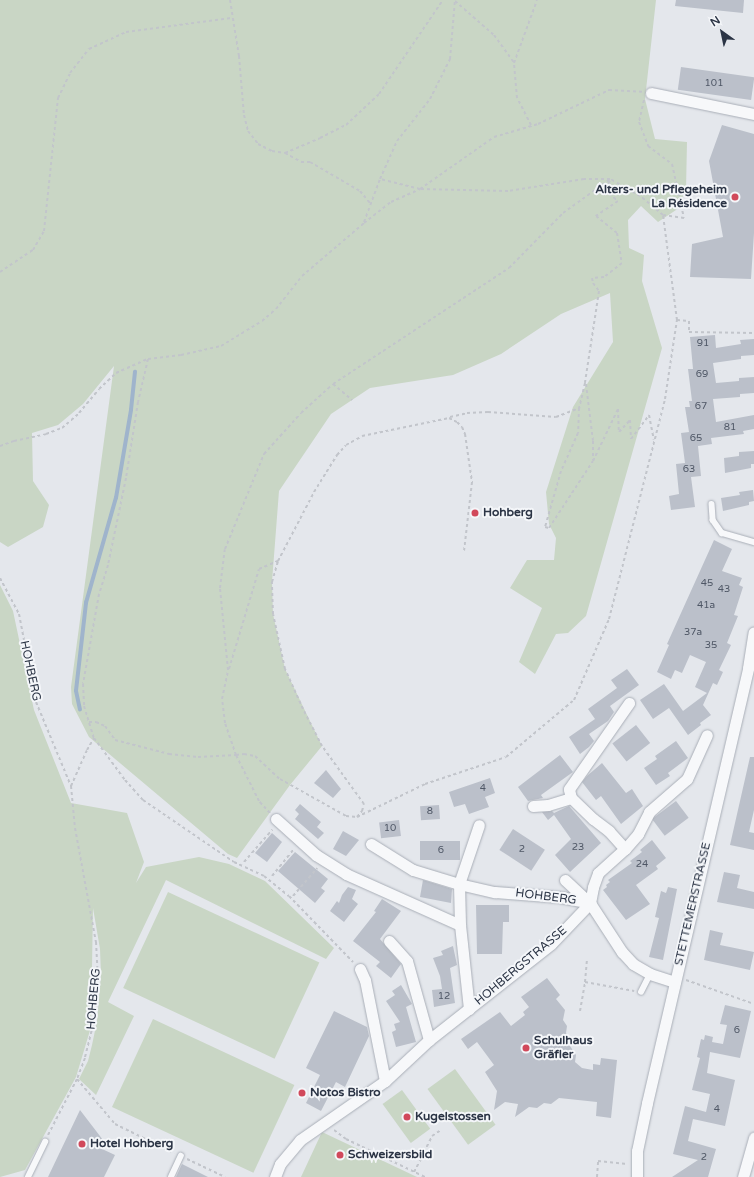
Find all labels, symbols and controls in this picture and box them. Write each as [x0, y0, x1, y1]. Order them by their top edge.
north arrow [702, 12, 742, 52]
text: N [708, 14, 722, 29]
house number: 101 [705, 78, 723, 90]
place label: Alters- und Pflegeheim La Résidence [595, 183, 727, 211]
marker: Alters- und Pflegeheim La Résidence [730, 192, 740, 202]
house number: 91 [697, 338, 709, 350]
house number: 69 [696, 369, 708, 381]
house number: 67 [695, 401, 707, 413]
house number: 81 [724, 422, 736, 434]
house number: 65 [690, 433, 702, 445]
house number: 63 [683, 464, 695, 476]
place label: Hohberg [483, 506, 533, 520]
marker: Hohberg [470, 508, 480, 518]
house number: 45 [701, 578, 713, 590]
house number: 43 [718, 584, 730, 596]
house number: 41a [697, 600, 715, 612]
house number: 37a [684, 627, 702, 639]
street label: HOHBERG [17, 639, 43, 703]
house number: 35 [705, 640, 717, 652]
house number: 4 [480, 783, 486, 795]
house number: 8 [427, 806, 433, 818]
house number: 10 [384, 823, 396, 835]
street label: STETTEMERSTRASSE [672, 841, 714, 967]
house number: 23 [572, 842, 584, 854]
house number: 2 [519, 844, 525, 856]
house number: 6 [438, 845, 444, 857]
house number: 24 [636, 859, 648, 871]
street label: HOHBERG [515, 886, 577, 908]
street label: HOHBERGSTRASSE [472, 923, 570, 1009]
street label: HOHBERG [84, 968, 104, 1030]
house number: 12 [438, 991, 450, 1003]
house number: 6 [734, 1025, 740, 1037]
place label: Schulhaus Gräfler [534, 1034, 592, 1062]
marker: Schulhaus Gräfler [521, 1043, 531, 1053]
place label: Notos Bistro [310, 1086, 381, 1100]
marker: Notos Bistro [297, 1088, 307, 1098]
house number: 4 [714, 1104, 720, 1116]
place label: Kugelstossen [415, 1110, 491, 1124]
marker: Kugelstossen [402, 1112, 412, 1122]
place label: Hotel Hohberg [90, 1137, 173, 1151]
marker: Hotel Hohberg [77, 1139, 87, 1149]
place label: Schweizersbild [348, 1148, 432, 1162]
marker: Schweizersbild [335, 1150, 345, 1160]
house number: 2 [701, 1152, 707, 1164]

